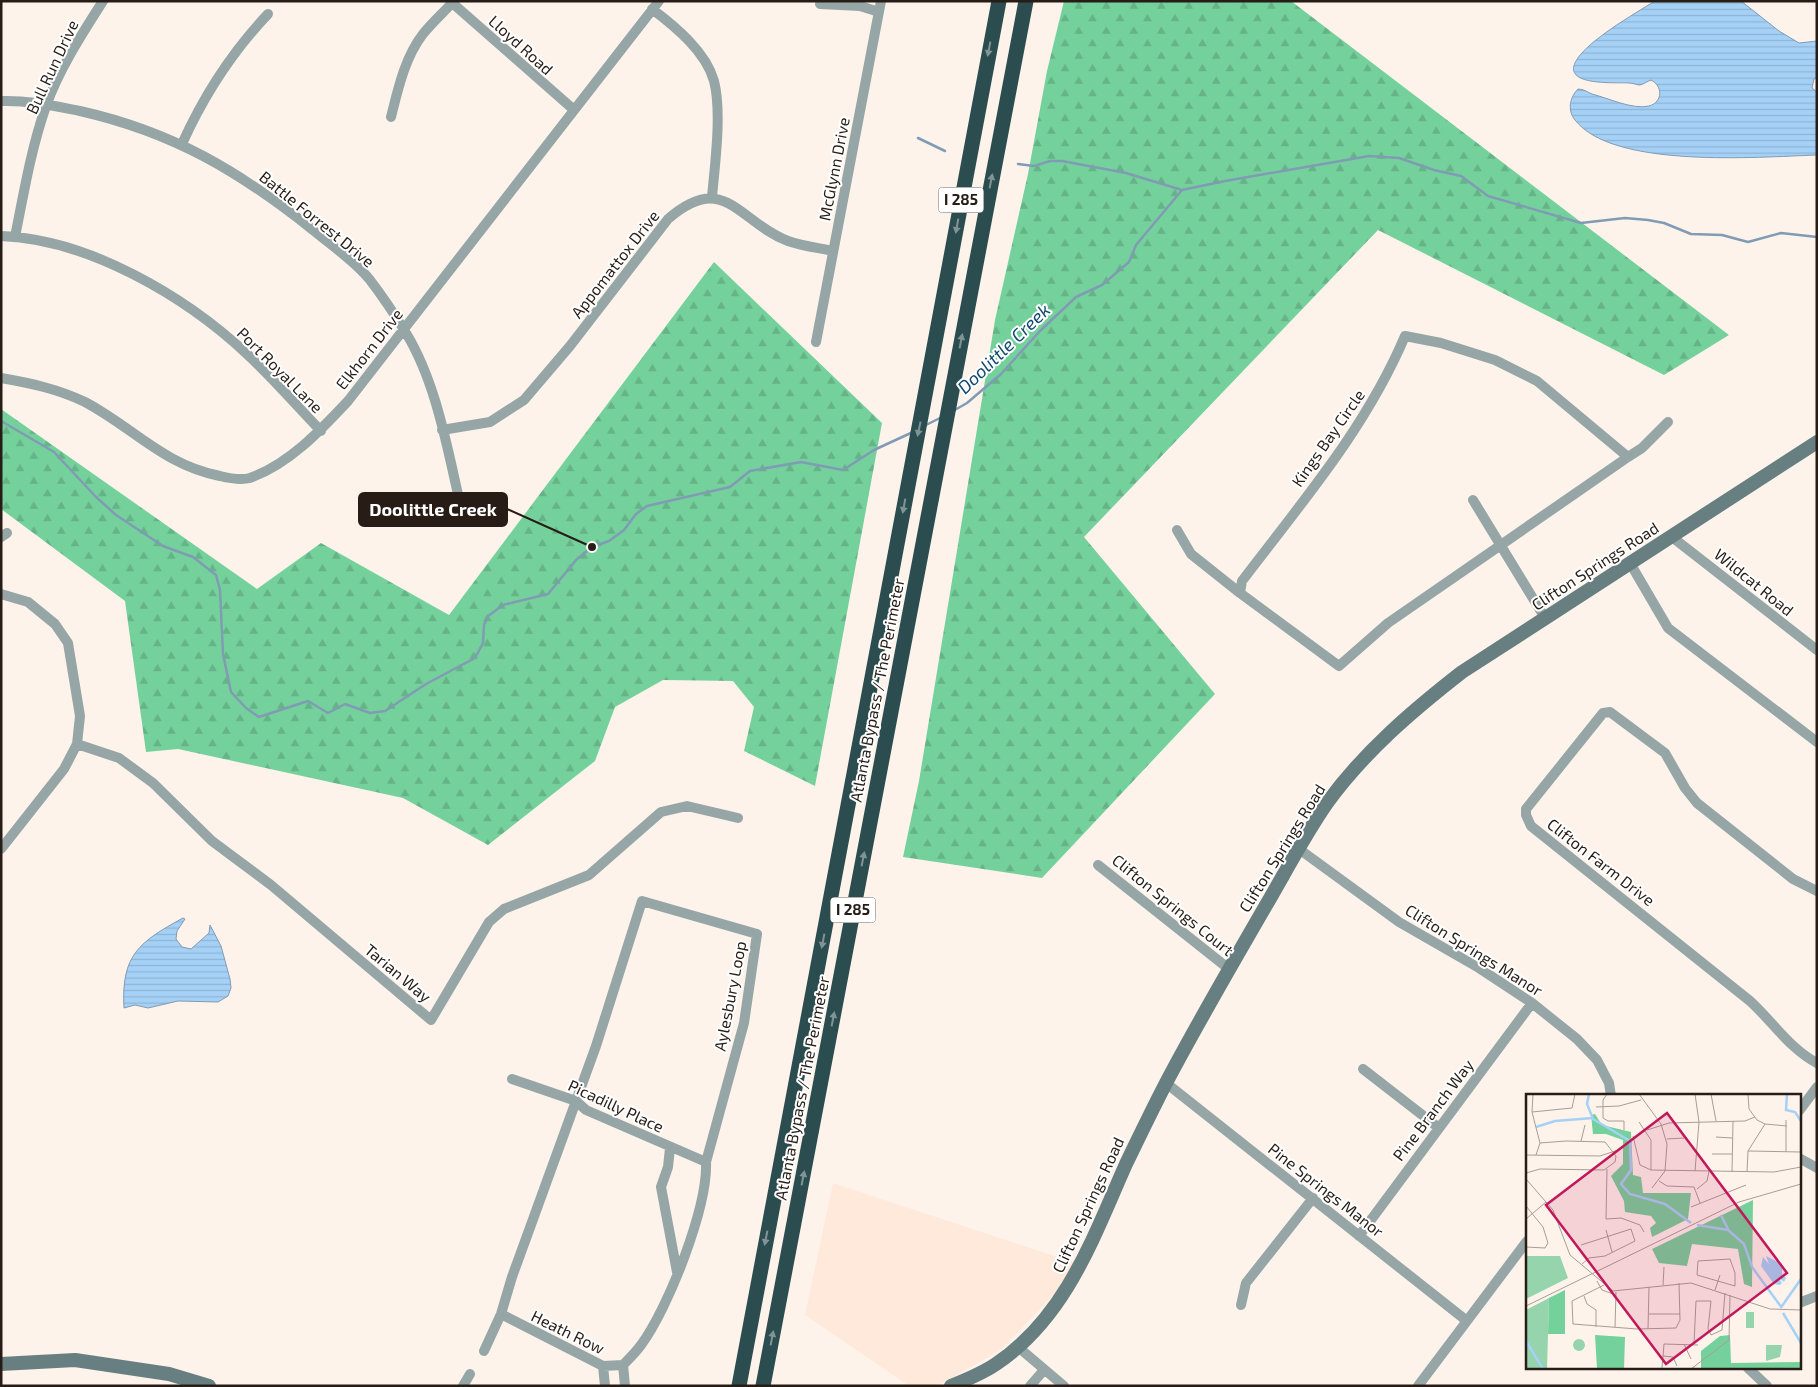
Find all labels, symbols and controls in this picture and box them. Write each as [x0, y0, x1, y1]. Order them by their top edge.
street label: Lloyd Road [485, 11, 557, 78]
street label: Bull Run Drive [21, 17, 82, 117]
one-way arrow [985, 41, 993, 57]
street label: McGlynn Drive [814, 116, 853, 222]
street label: Battle Forrest Drive [256, 166, 379, 271]
one-way arrow [988, 173, 996, 189]
road number: I 285 [938, 188, 984, 212]
street label: Appomattox Drive [567, 206, 663, 321]
one-way arrow [952, 218, 960, 234]
water label: Doolittle Creek [952, 299, 1054, 398]
street label: Elkhorn Drive [331, 304, 406, 393]
street label: Port Royal Lane [234, 323, 327, 416]
one-way arrow [957, 332, 965, 348]
street label: Kings Bay Circle [1287, 385, 1368, 490]
one-way arrow [915, 421, 923, 436]
callout: Doolittle Creek [359, 493, 507, 526]
text: Doolittle Creek [369, 498, 497, 520]
one-way arrow [900, 499, 908, 515]
street label: Clifton Springs Road [1528, 517, 1662, 614]
street label: Wildcat Road [1711, 544, 1798, 619]
street label: Atlanta Bypass / The Perimeter [845, 576, 908, 803]
street label: Clifton Springs Road [1234, 780, 1329, 915]
street label: Clifton Farm Drive [1544, 814, 1659, 909]
street label: Clifton Springs Court [1109, 850, 1238, 959]
one-way arrow [859, 851, 867, 866]
road number: I 285 [830, 898, 876, 922]
street label: Clifton Springs Manor [1402, 900, 1547, 1000]
one-way arrow [818, 934, 826, 950]
street label: Tarian Way [361, 939, 436, 1006]
street label: Aylesbury Loop [710, 939, 749, 1052]
street label: Atlanta Bypass / The Perimeter [770, 974, 833, 1201]
one-way arrow [829, 1011, 837, 1026]
street label: Pine Branch Way [1388, 1055, 1477, 1164]
street label: Picadilly Place [565, 1075, 667, 1136]
inset map [1526, 1094, 1800, 1370]
street label: Clifton Springs Road [1048, 1134, 1127, 1276]
street label: Pine Springs Manor [1265, 1139, 1388, 1241]
one-way arrow [799, 1170, 807, 1186]
one-way arrow [762, 1231, 770, 1247]
street label: Heath Row [529, 1306, 608, 1357]
one-way arrow [769, 1329, 777, 1345]

